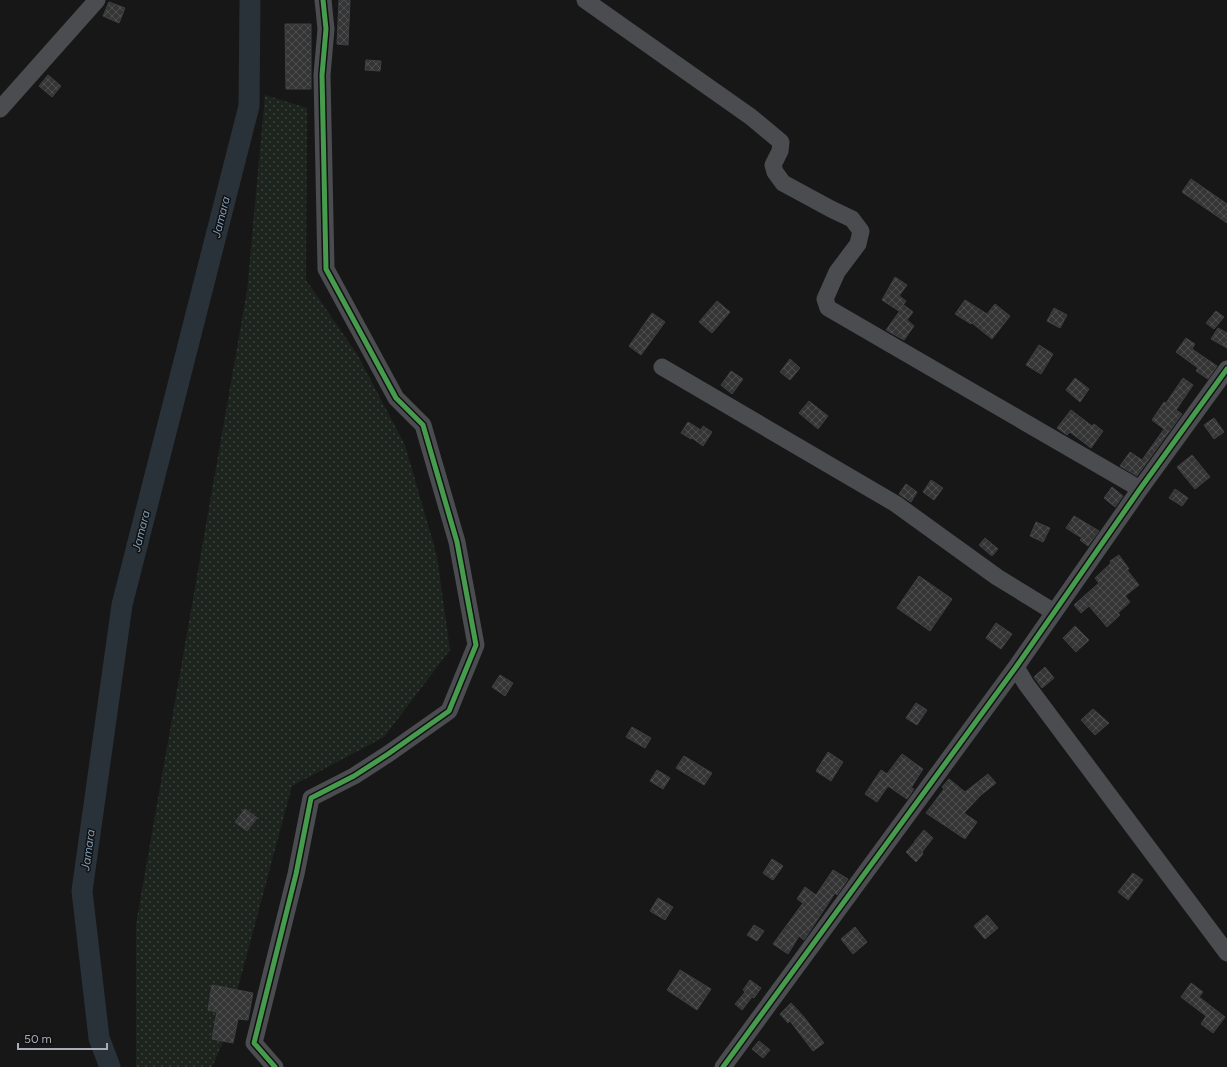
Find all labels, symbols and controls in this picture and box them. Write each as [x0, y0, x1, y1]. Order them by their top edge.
water label: Jamara [209, 195, 233, 240]
water label: Jamara [129, 509, 153, 554]
water label: Jamara [78, 828, 98, 873]
scale bar [18, 1025, 107, 1051]
text: 50 m [24, 1032, 52, 1046]

